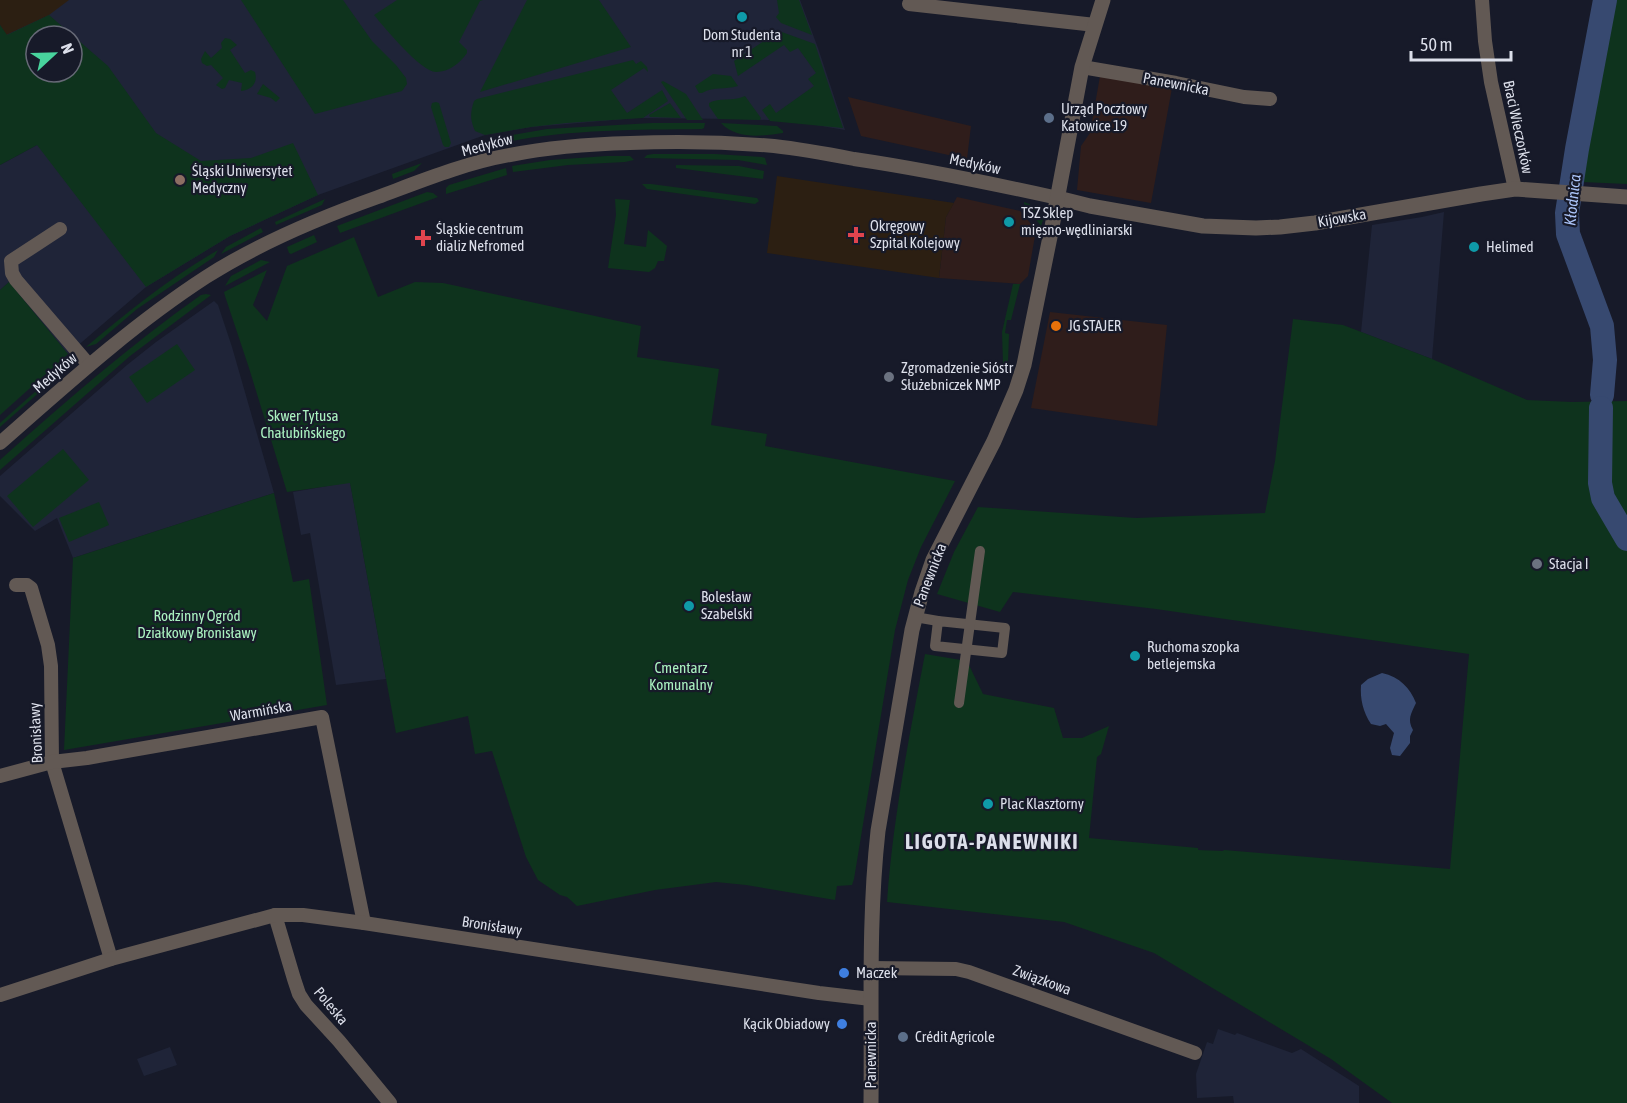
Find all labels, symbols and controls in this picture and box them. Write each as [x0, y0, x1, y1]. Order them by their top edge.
marker: Dom Studenta nr 1 [735, 10, 749, 24]
north arrow [24, 24, 84, 84]
scale bar [1411, 24, 1512, 62]
place label: Dom Studenta nr 1 [703, 26, 781, 60]
text: 50 m [1420, 34, 1452, 55]
text: N [58, 41, 78, 56]
street label: Panewnicka [1142, 69, 1211, 98]
street label: Braci Wieczorków [1500, 79, 1537, 175]
place label: Urząd Pocztowy Katowice 19 [1061, 100, 1147, 134]
marker: Urząd Pocztowy Katowice 19 [1042, 111, 1056, 125]
street label: Medyków [459, 130, 514, 159]
street label: Medyków [948, 150, 1002, 177]
place label: Śląski Uniwersytet Medyczny [192, 162, 293, 196]
marker: Śląski Uniwersytet Medyczny [173, 173, 187, 187]
water label: Kłodnica [1560, 173, 1584, 227]
place label: TSZ Sklep mięsno-wędliniarski [1021, 204, 1133, 238]
street label: Kijowska [1316, 205, 1368, 230]
marker: TSZ Sklep mięsno-wędliniarski [1002, 215, 1016, 229]
place label: Okręgowy Szpital Kolejowy [870, 217, 960, 251]
place label: Śląskie centrum dializ Nefromed [436, 220, 524, 254]
marker: Okręgowy Szpital Kolejowy [847, 226, 865, 244]
marker: Śląskie centrum dializ Nefromed [414, 229, 432, 247]
place label: Helimed [1486, 238, 1534, 255]
marker: Helimed [1467, 240, 1481, 254]
place label: JG STAJER [1068, 317, 1122, 334]
marker: JG STAJER [1049, 319, 1063, 333]
street label: Medyków [29, 349, 80, 396]
place label: Zgromadzenie Sióstr Służebniczek NMP [901, 359, 1014, 393]
marker: Zgromadzenie Sióstr Służebniczek NMP [882, 370, 896, 384]
park label: Skwer Tytusa Chałubińskiego [261, 407, 345, 441]
street label: Panewnicka [910, 541, 949, 609]
place label: Stacja I [1549, 555, 1588, 572]
marker: Stacja I [1530, 557, 1544, 571]
place label: Bolesław Szabelski [701, 588, 752, 622]
marker: Bolesław Szabelski [682, 599, 696, 613]
park label: Rodzinny Ogród Działkowy Bronisławy [137, 607, 257, 641]
place label: Ruchoma szopka betlejemska [1147, 638, 1240, 672]
marker: Ruchoma szopka betlejemska [1128, 649, 1142, 663]
park label: Cmentarz Komunalny [649, 659, 713, 693]
street label: Warmińska [229, 697, 293, 724]
street label: Bronisławy [25, 702, 46, 764]
place label: Plac Klasztorny [1000, 795, 1084, 812]
marker: Plac Klasztorny [981, 797, 995, 811]
district label: LIGOTA-PANEWNIKI [905, 829, 1079, 853]
street label: Bronisławy [461, 912, 523, 939]
street label: Związkowa [1011, 961, 1074, 998]
place label: Maczek [856, 964, 898, 981]
marker: Maczek [837, 966, 851, 980]
street label: Poleska [311, 983, 352, 1028]
place label: Kącik Obiadowy [743, 1015, 830, 1032]
marker: Kącik Obiadowy [835, 1017, 849, 1031]
street label: Panewnicka [862, 1022, 879, 1088]
place label: Crédit Agricole [915, 1028, 995, 1045]
marker: Crédit Agricole [896, 1030, 910, 1044]

